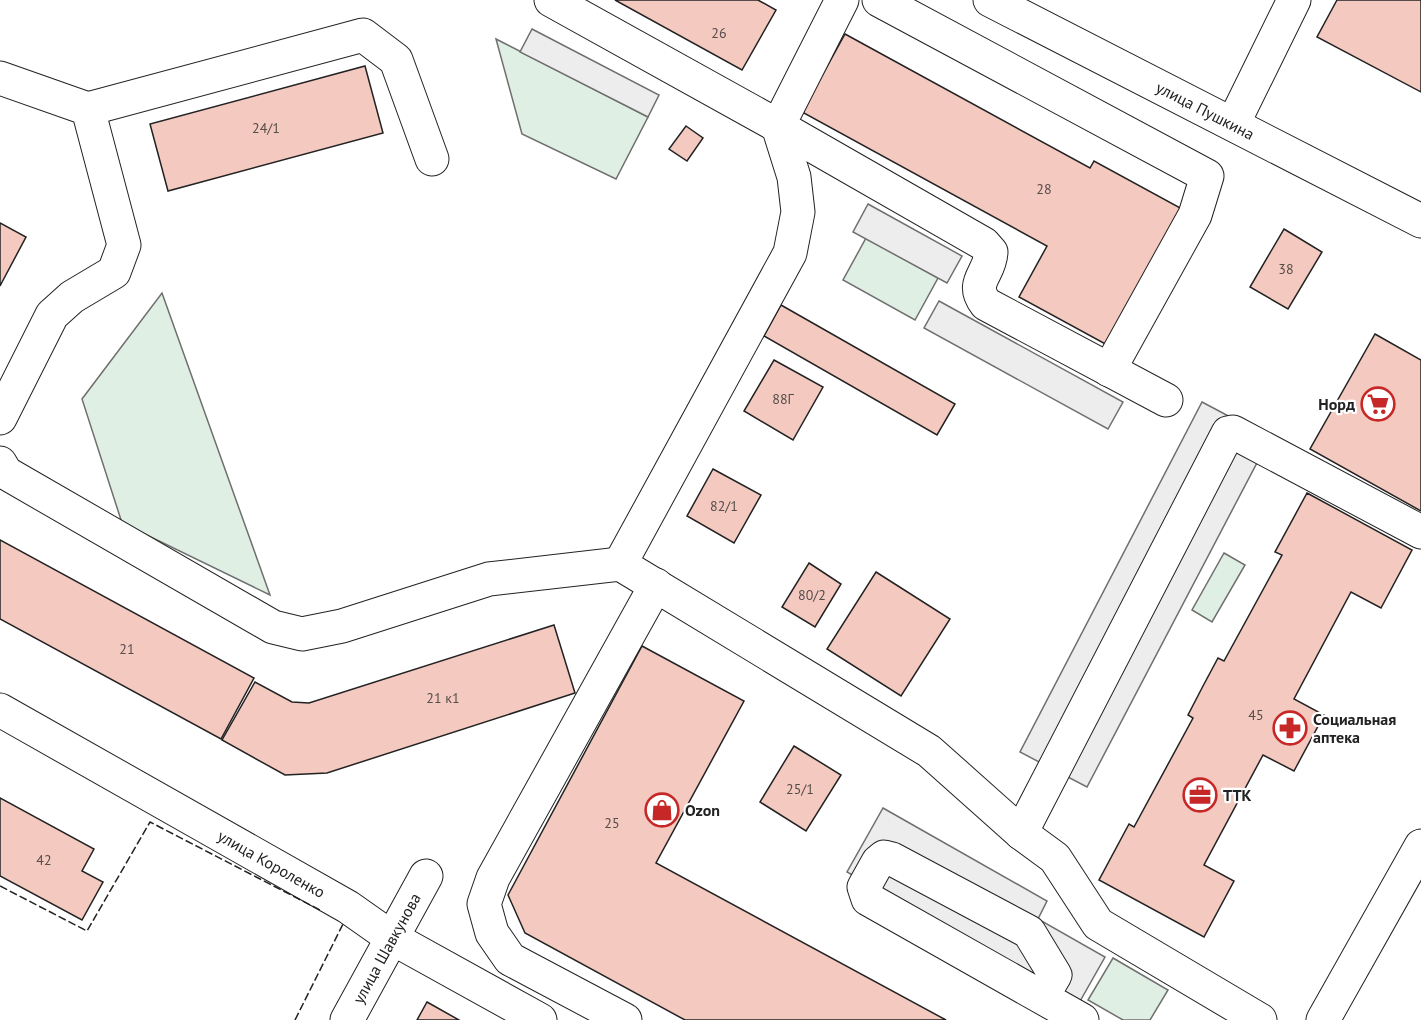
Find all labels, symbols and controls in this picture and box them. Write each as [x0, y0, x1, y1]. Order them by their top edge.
house number: 26 [711, 24, 727, 42]
street label: улица Пушкина [1153, 77, 1258, 144]
house number: 24/1 [252, 119, 280, 137]
house number: 28 [1036, 180, 1052, 198]
house number: 38 [1278, 260, 1294, 278]
supermarket icon: Норд [1360, 386, 1396, 422]
house number: 88Г [772, 390, 795, 408]
place label: Норд [1318, 394, 1355, 414]
house number: 82/1 [710, 497, 738, 515]
house number: 80/2 [798, 586, 826, 604]
house number: 21 [119, 640, 135, 658]
house number: 21 к1 [426, 689, 460, 707]
house number: 45 [1248, 706, 1264, 724]
place label: Социальная аптека [1313, 709, 1396, 747]
pharmacy icon: Социальная аптека [1272, 710, 1308, 746]
office icon: ТТК [1182, 777, 1218, 813]
house number: 25/1 [786, 780, 814, 798]
place label: ТТК [1223, 785, 1251, 805]
shop icon: Ozon [644, 792, 680, 828]
place label: Ozon [685, 800, 720, 820]
house number: 25 [604, 814, 620, 832]
street label: улица Короленко [214, 825, 329, 902]
house number: 42 [36, 851, 52, 869]
street label: улица Шавкунова [348, 889, 425, 1007]

